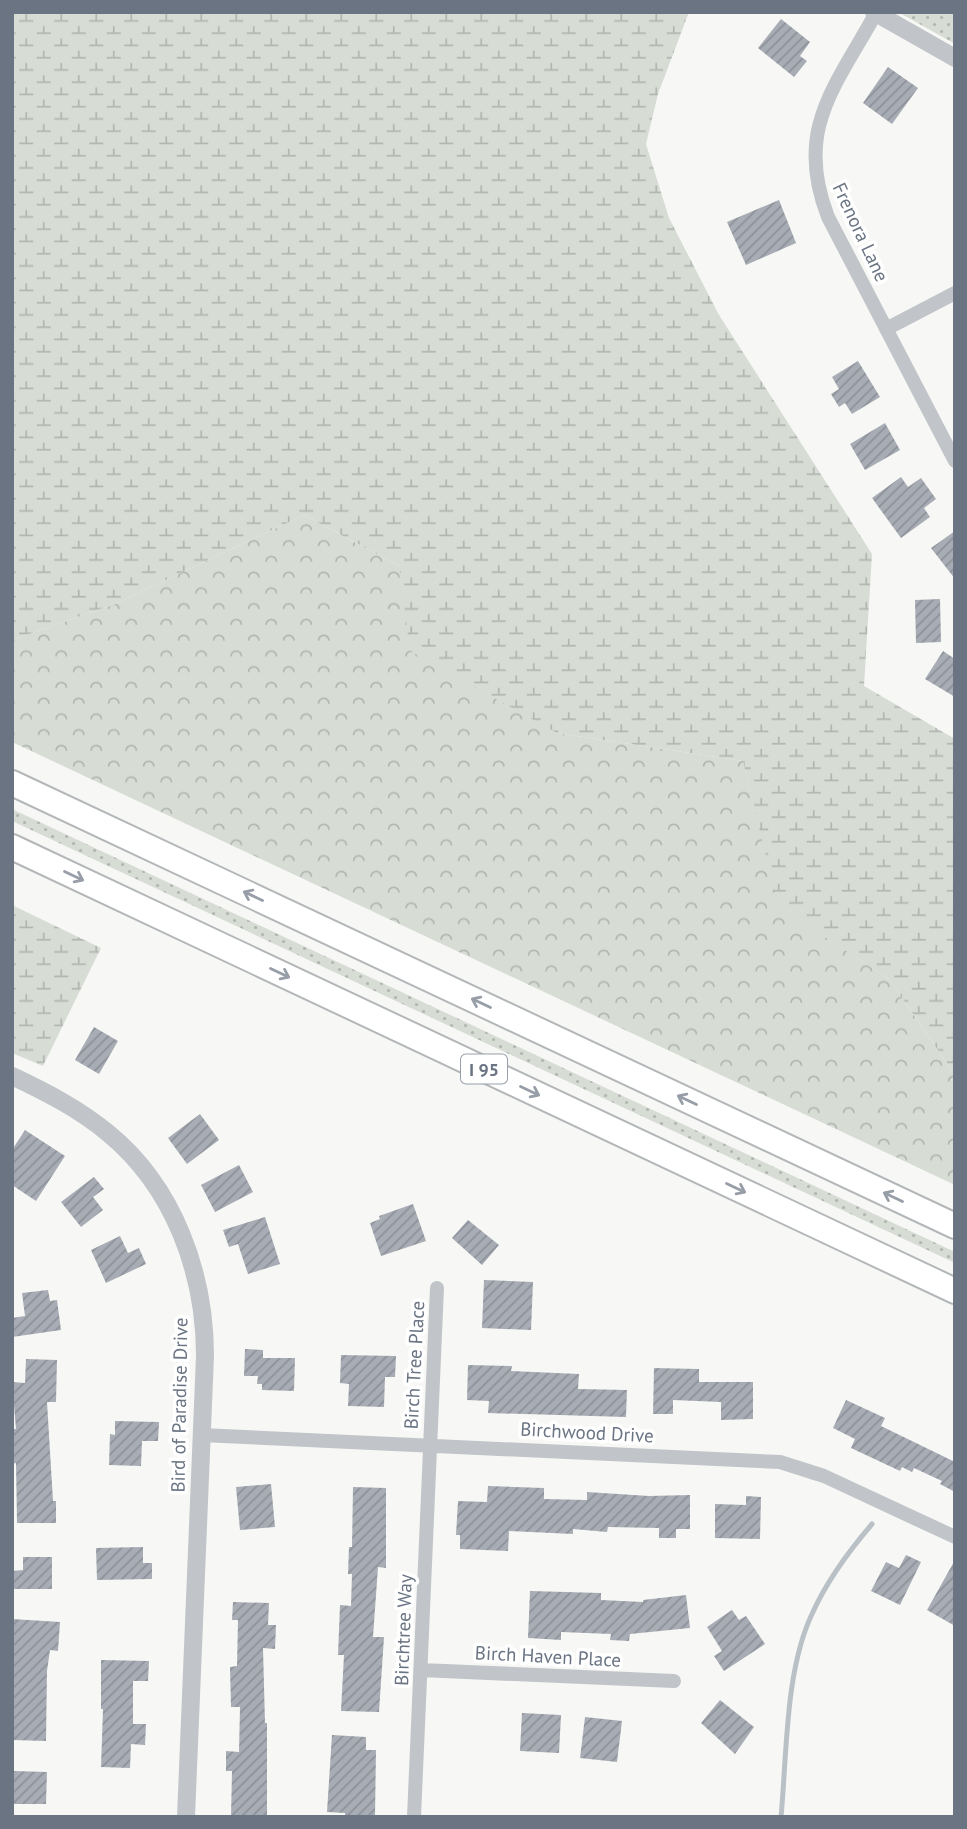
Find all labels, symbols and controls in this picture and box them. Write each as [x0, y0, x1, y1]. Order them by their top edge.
street label: Frenora Lane [828, 179, 894, 285]
one-way arrow [63, 870, 84, 884]
one-way arrow [243, 889, 264, 902]
one-way arrow [269, 967, 290, 980]
one-way arrow [471, 996, 492, 1010]
road number: I 95 [461, 1054, 507, 1084]
one-way arrow [519, 1085, 540, 1098]
one-way arrow [677, 1093, 698, 1106]
one-way arrow [725, 1181, 746, 1195]
one-way arrow [883, 1190, 904, 1203]
street label: Birch Tree Place [399, 1300, 429, 1430]
street label: Bird of Paradise Drive [165, 1317, 193, 1493]
street label: Birchwood Drive [520, 1417, 654, 1447]
street label: Birchtree Way [389, 1574, 417, 1686]
street label: Birch Haven Place [474, 1640, 622, 1672]

